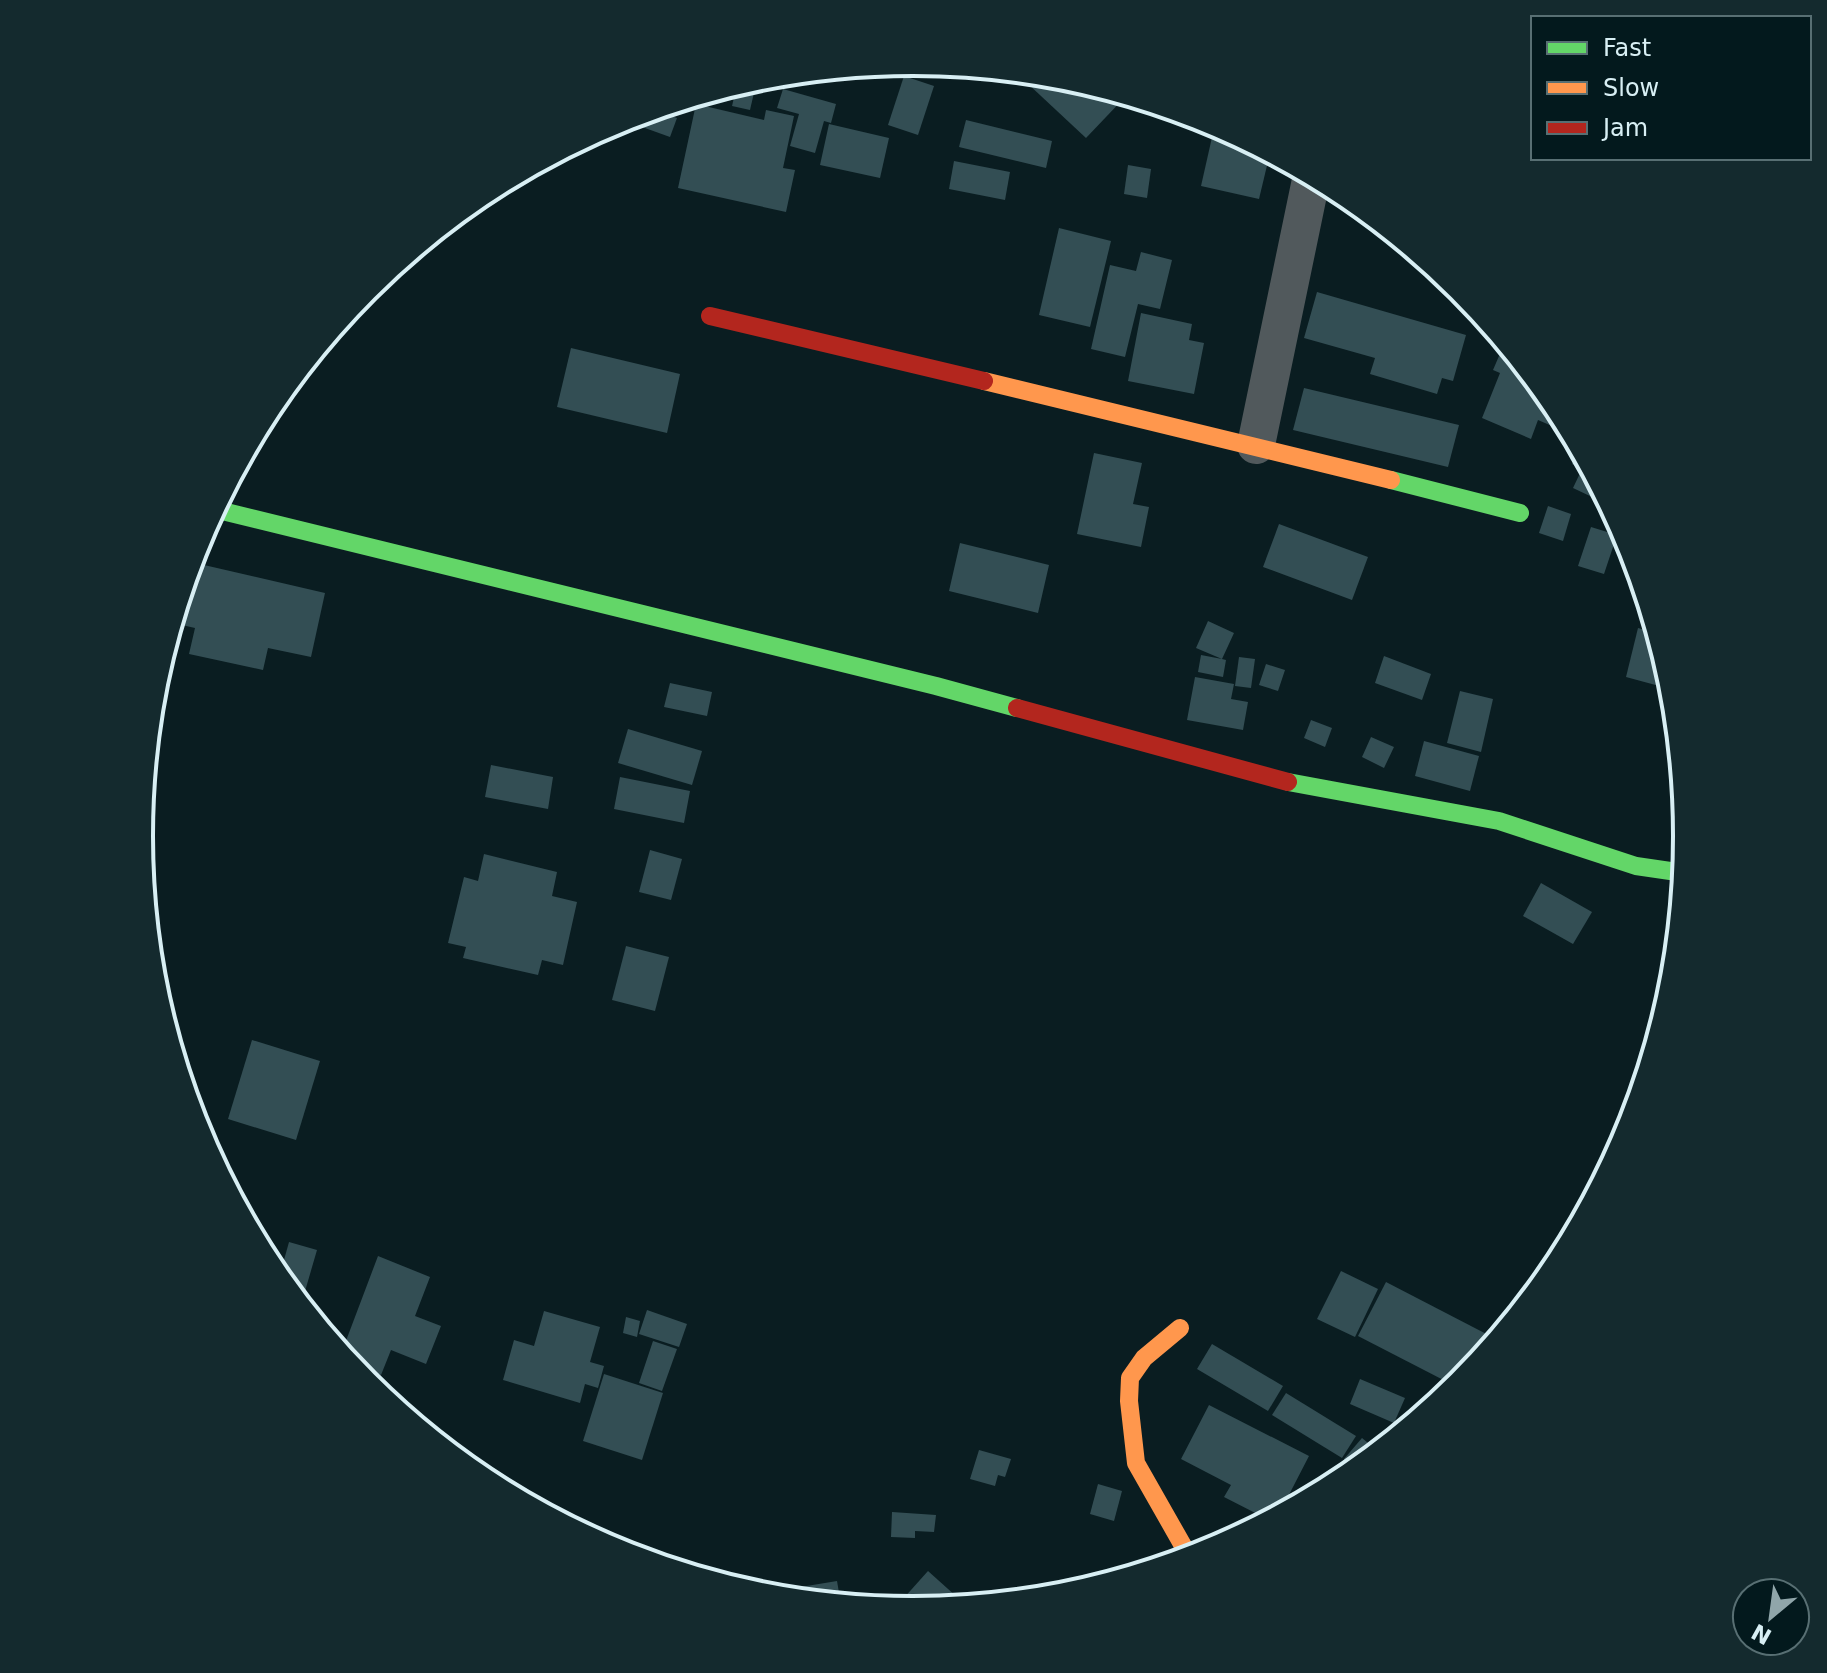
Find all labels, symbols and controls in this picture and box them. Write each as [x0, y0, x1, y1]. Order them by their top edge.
legend [1531, 16, 1811, 160]
text: Fast [1603, 34, 1651, 62]
text: Slow [1603, 74, 1659, 102]
text: Jam [1601, 114, 1648, 142]
north arrow [1731, 1577, 1811, 1657]
text: N [1747, 1619, 1776, 1649]

